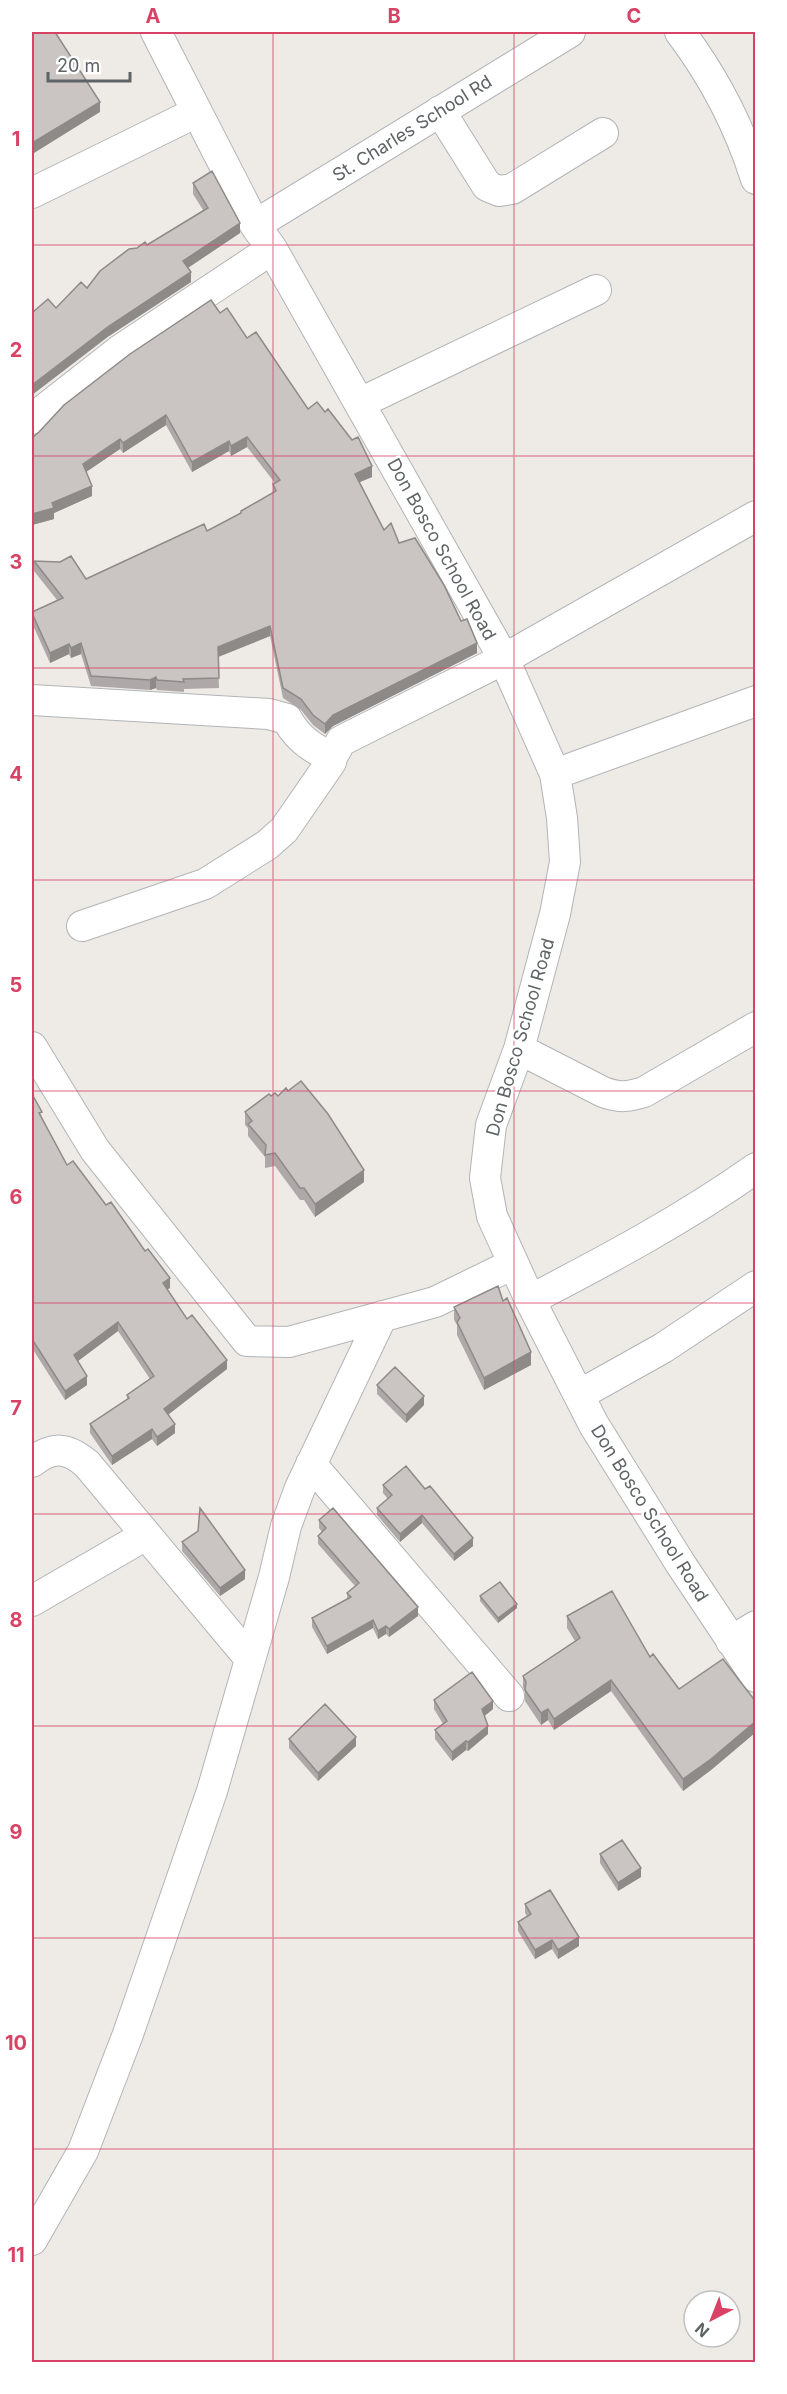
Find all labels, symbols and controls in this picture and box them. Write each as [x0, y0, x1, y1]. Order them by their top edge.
text: A [146, 4, 161, 28]
text: B [387, 4, 401, 28]
text: C [627, 4, 641, 28]
scale bar [48, 45, 130, 83]
text: 20 m [57, 55, 100, 76]
street label: St. Charles School Rd [328, 70, 496, 186]
text: 1 [12, 127, 20, 151]
text: 2 [10, 338, 22, 362]
street label: Don Bosco School Road [383, 454, 501, 644]
text: 3 [10, 550, 22, 574]
text: 4 [9, 762, 23, 786]
street label: Don Bosco School Road [482, 936, 558, 1138]
text: 5 [10, 973, 22, 997]
text: 6 [10, 1185, 23, 1209]
text: 7 [10, 1396, 22, 1420]
street label: Don Bosco School Road [587, 1421, 713, 1605]
text: 8 [9, 1608, 23, 1632]
text: 9 [10, 1820, 23, 1844]
text: 10 [5, 2031, 27, 2055]
text: 11 [7, 2243, 25, 2267]
north arrow [682, 2289, 742, 2349]
text: N [691, 2319, 713, 2342]

